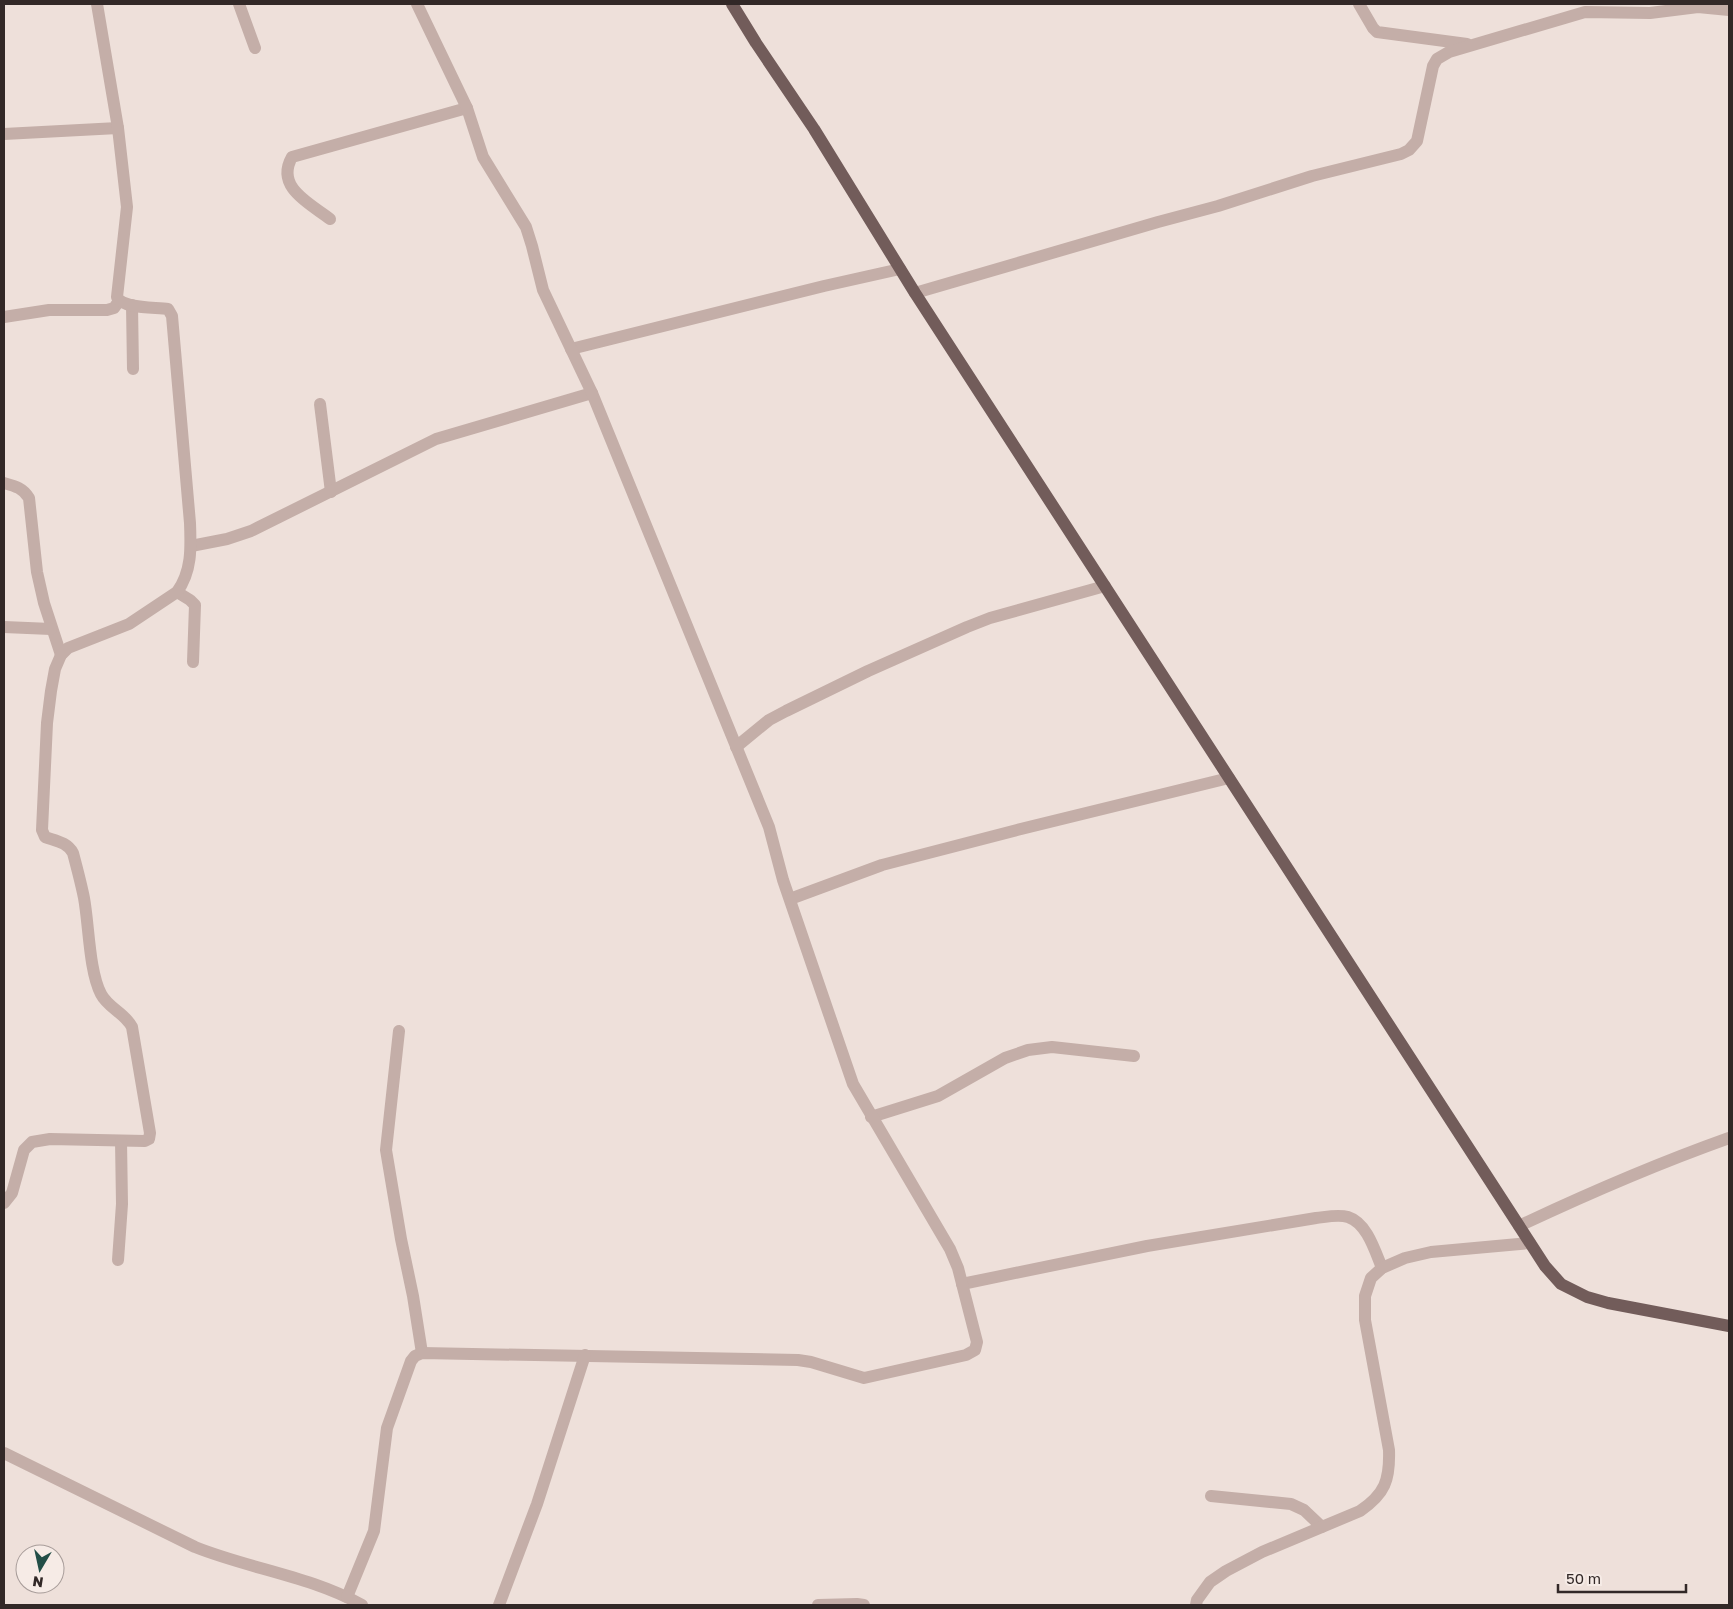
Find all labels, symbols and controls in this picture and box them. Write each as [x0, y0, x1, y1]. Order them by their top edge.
north arrow [15, 1544, 65, 1594]
scale bar [1558, 1562, 1686, 1594]
text: 50 m [1566, 1569, 1601, 1587]
text: N [31, 1573, 44, 1592]

